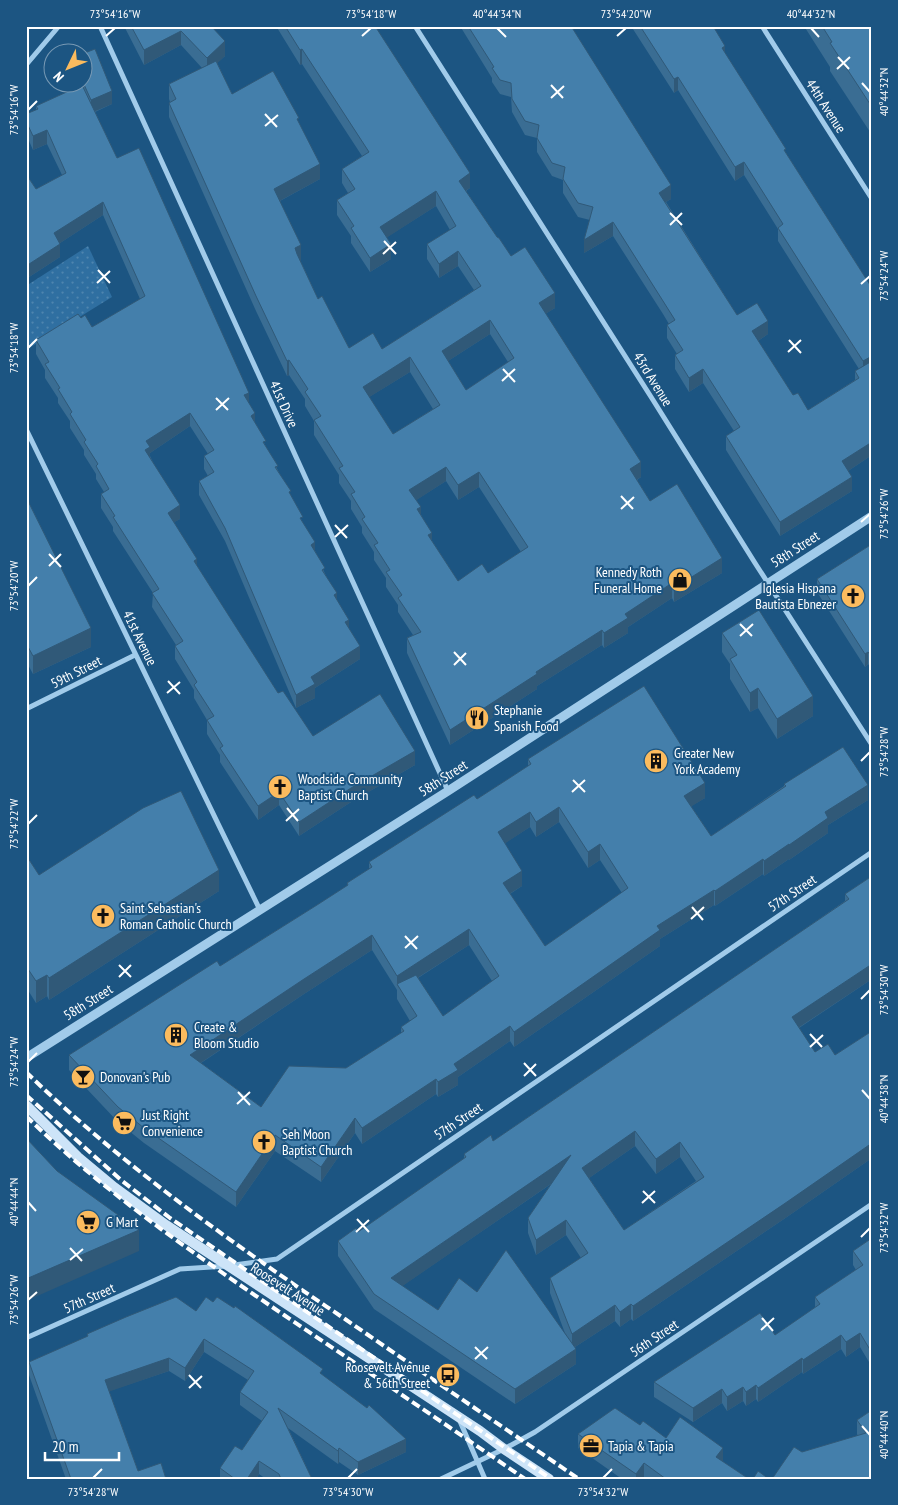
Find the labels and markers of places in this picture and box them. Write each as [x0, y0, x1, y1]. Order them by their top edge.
place label: Kennedy Roth Funeral Home [594, 563, 662, 597]
shop icon: Kennedy Roth Funeral Home [667, 567, 693, 593]
place label: Iglesia Hispana Bautista Ebnezer [755, 579, 836, 613]
church icon: Iglesia Hispana Bautista Ebnezer [840, 583, 866, 609]
place label: Stephanie Spanish Food [494, 701, 559, 735]
restaurant icon: Stephanie Spanish Food [464, 705, 490, 731]
place label: Greater New York Academy [674, 744, 741, 778]
building icon: Greater New York Academy [643, 748, 669, 774]
place label: Woodside Community Baptist Church [298, 770, 403, 804]
church icon: Woodside Community Baptist Church [267, 774, 293, 800]
place label: Saint Sebastian's Roman Catholic Church [120, 899, 232, 933]
church icon: Saint Sebastian's Roman Catholic Church [90, 903, 116, 929]
place label: Create & Bloom Studio [194, 1018, 259, 1052]
building icon: Create & Bloom Studio [163, 1022, 189, 1048]
bar icon: Donovan's Pub [70, 1064, 96, 1090]
place label: Donovan's Pub [100, 1068, 170, 1086]
place label: Just Right Convenience [141, 1106, 203, 1140]
supermarket icon: Just Right Convenience [111, 1110, 137, 1136]
place label: Seh Moon Baptist Church [282, 1125, 352, 1159]
church icon: Seh Moon Baptist Church [251, 1129, 277, 1155]
supermarket icon: G Mart [75, 1209, 101, 1235]
place label: G Mart [106, 1213, 139, 1231]
place label: Roosevelt Avenue & 56th Street [345, 1358, 430, 1392]
bus stop icon: Roosevelt Avenue & 56th Street [435, 1362, 461, 1388]
office icon: Tapia & Tapia [578, 1433, 604, 1459]
place label: Tapia & Tapia [608, 1437, 674, 1455]

